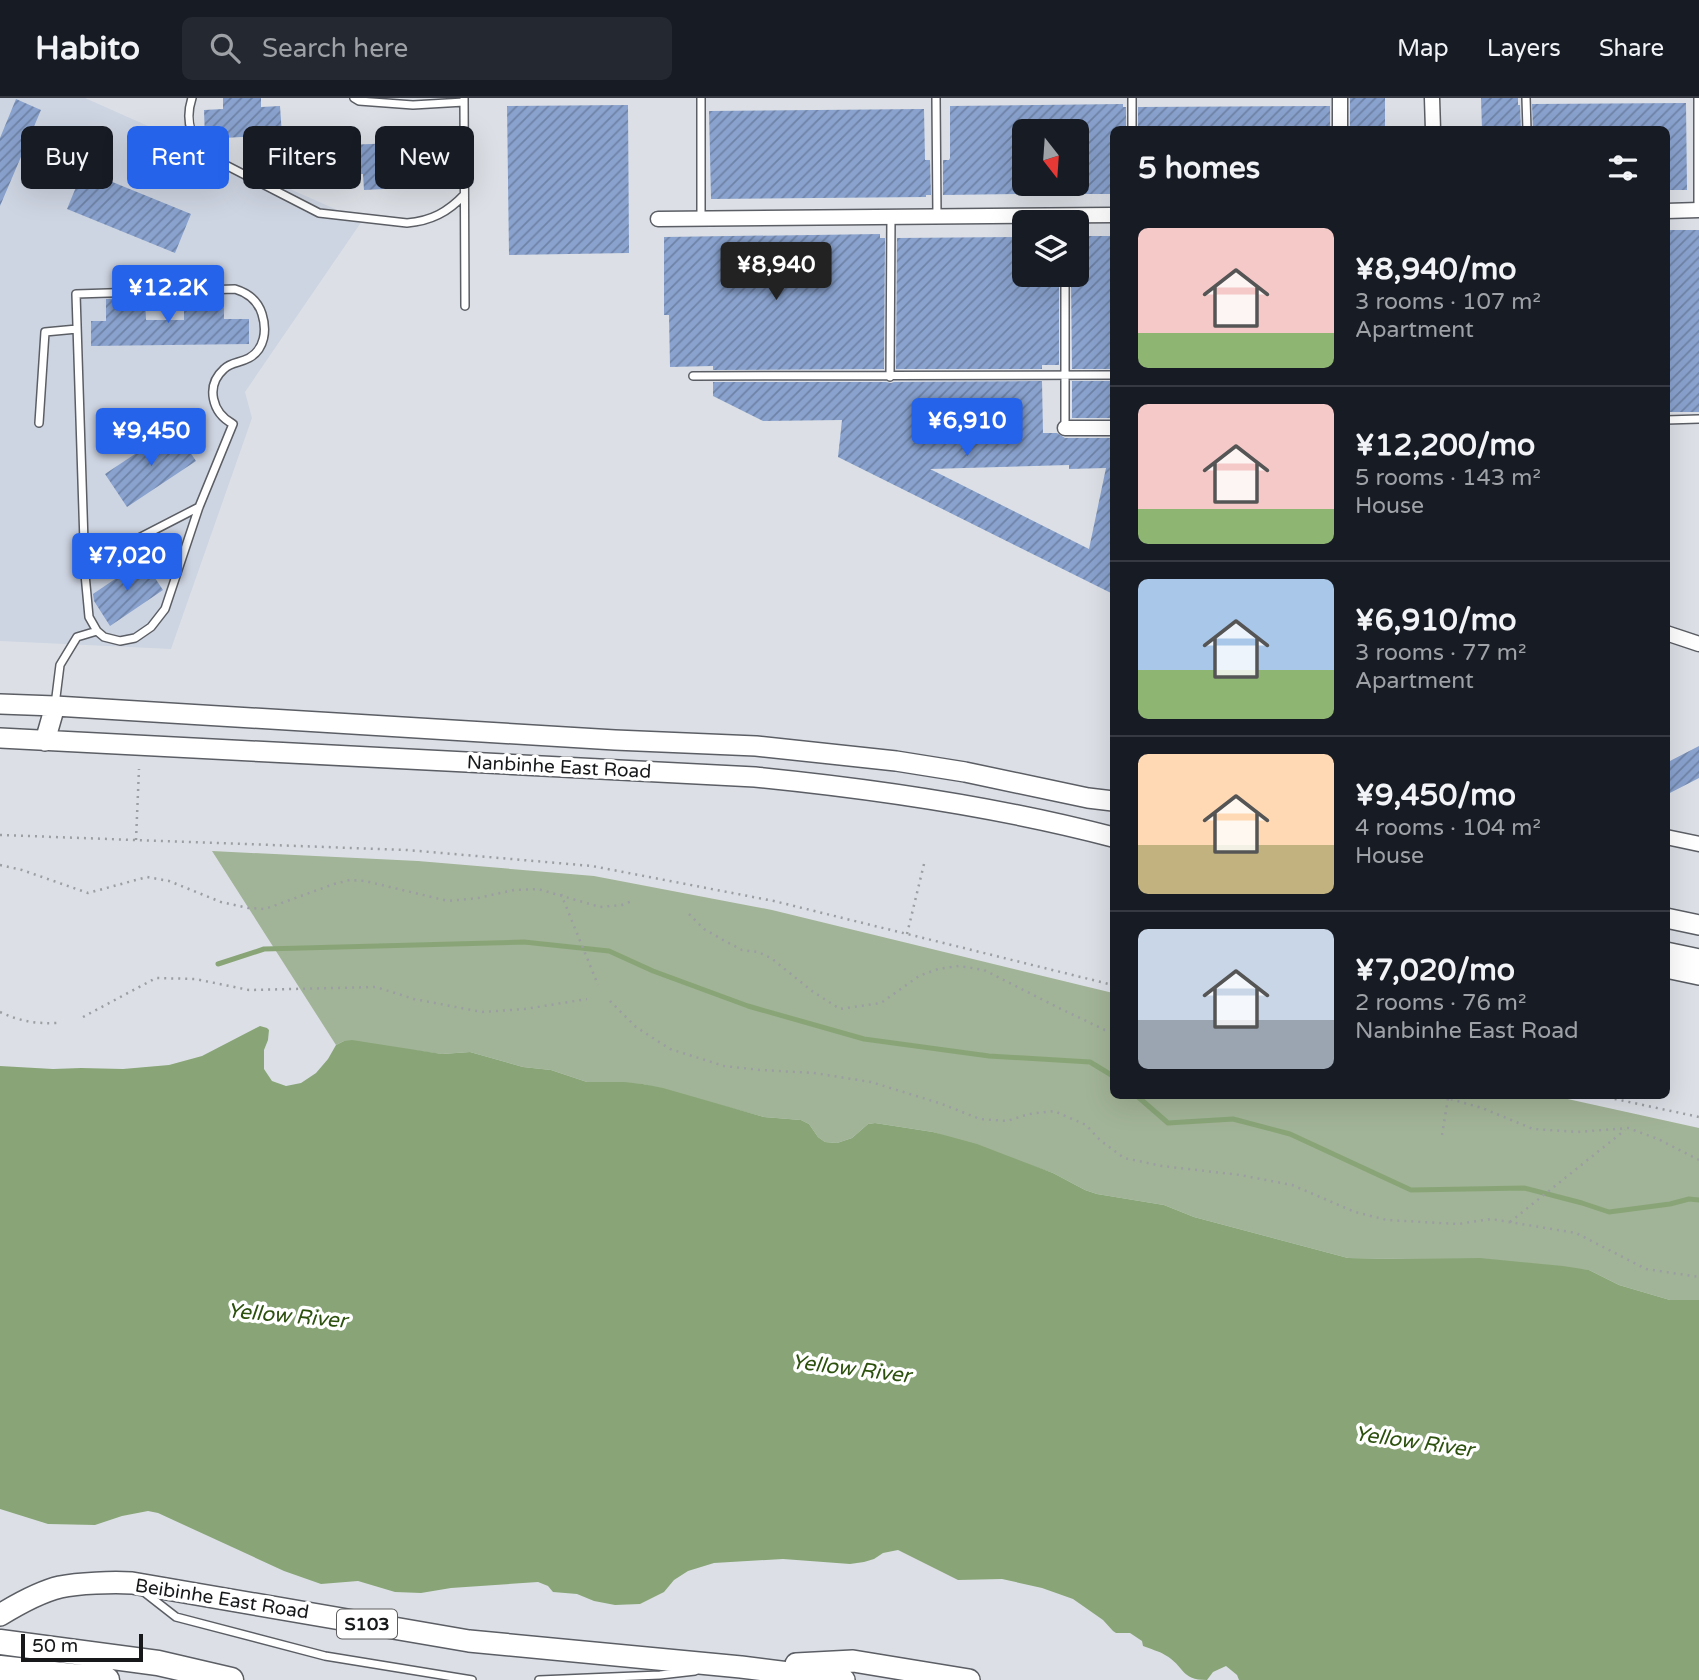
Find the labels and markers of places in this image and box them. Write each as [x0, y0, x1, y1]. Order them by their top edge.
pin: ¥8,940 [719, 242, 833, 302]
pin: ¥12.2K [111, 266, 225, 325]
pin: ¥6,910 [910, 398, 1024, 458]
pin: ¥9,450 [94, 408, 208, 468]
pin: ¥7,020 [70, 533, 184, 593]

